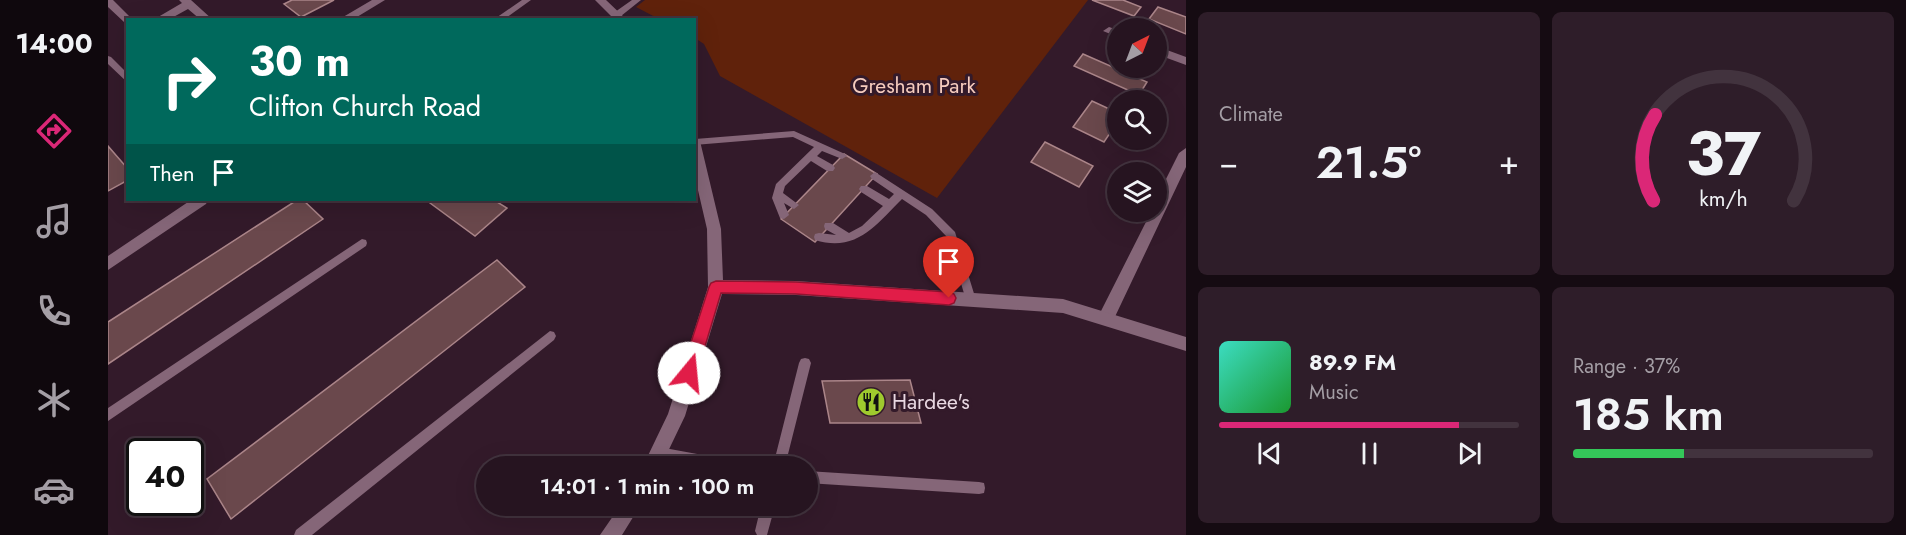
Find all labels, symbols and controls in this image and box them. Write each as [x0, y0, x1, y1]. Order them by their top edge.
north arrow [1107, 18, 1167, 78]
map controls [1107, 18, 1167, 222]
text: 14:00 [15, 24, 93, 63]
text: 30 m [249, 31, 350, 92]
icon: right [150, 42, 228, 120]
park label: Gresham Park [852, 71, 977, 101]
text: Clifton Church Road [249, 87, 481, 126]
button: search [1107, 90, 1167, 150]
text: Climate [1219, 100, 1283, 129]
text: 37 [1685, 108, 1761, 198]
icon: directions [33, 110, 75, 152]
text: 21.5° [1316, 130, 1421, 195]
text: − [1219, 139, 1238, 186]
text: + [1499, 139, 1519, 186]
icon: arrive [207, 156, 240, 189]
text: Then [150, 157, 195, 189]
button: layers [1107, 162, 1167, 222]
text: km/h [1699, 183, 1747, 214]
icon: music [33, 200, 75, 242]
pin [923, 236, 974, 298]
icon: arrive [932, 245, 965, 278]
icon: phone [33, 290, 75, 332]
position arrow [657, 341, 721, 405]
text: 89.9 FM [1309, 346, 1396, 378]
text: Range · 37% [1573, 352, 1680, 381]
text: Music [1309, 378, 1359, 407]
icon: climate [33, 379, 75, 421]
text: 185 km [1573, 382, 1724, 447]
restaurant icon: Hardee's [855, 386, 887, 418]
place label: Hardee's [892, 387, 970, 417]
icon: previous [1253, 437, 1286, 470]
icon: pause [1353, 437, 1386, 470]
icon: next [1453, 437, 1486, 470]
speed limit sign: 40 [126, 438, 204, 516]
icon: car [33, 469, 75, 511]
text: 14:01 · 1 min · 100 m [540, 470, 754, 502]

